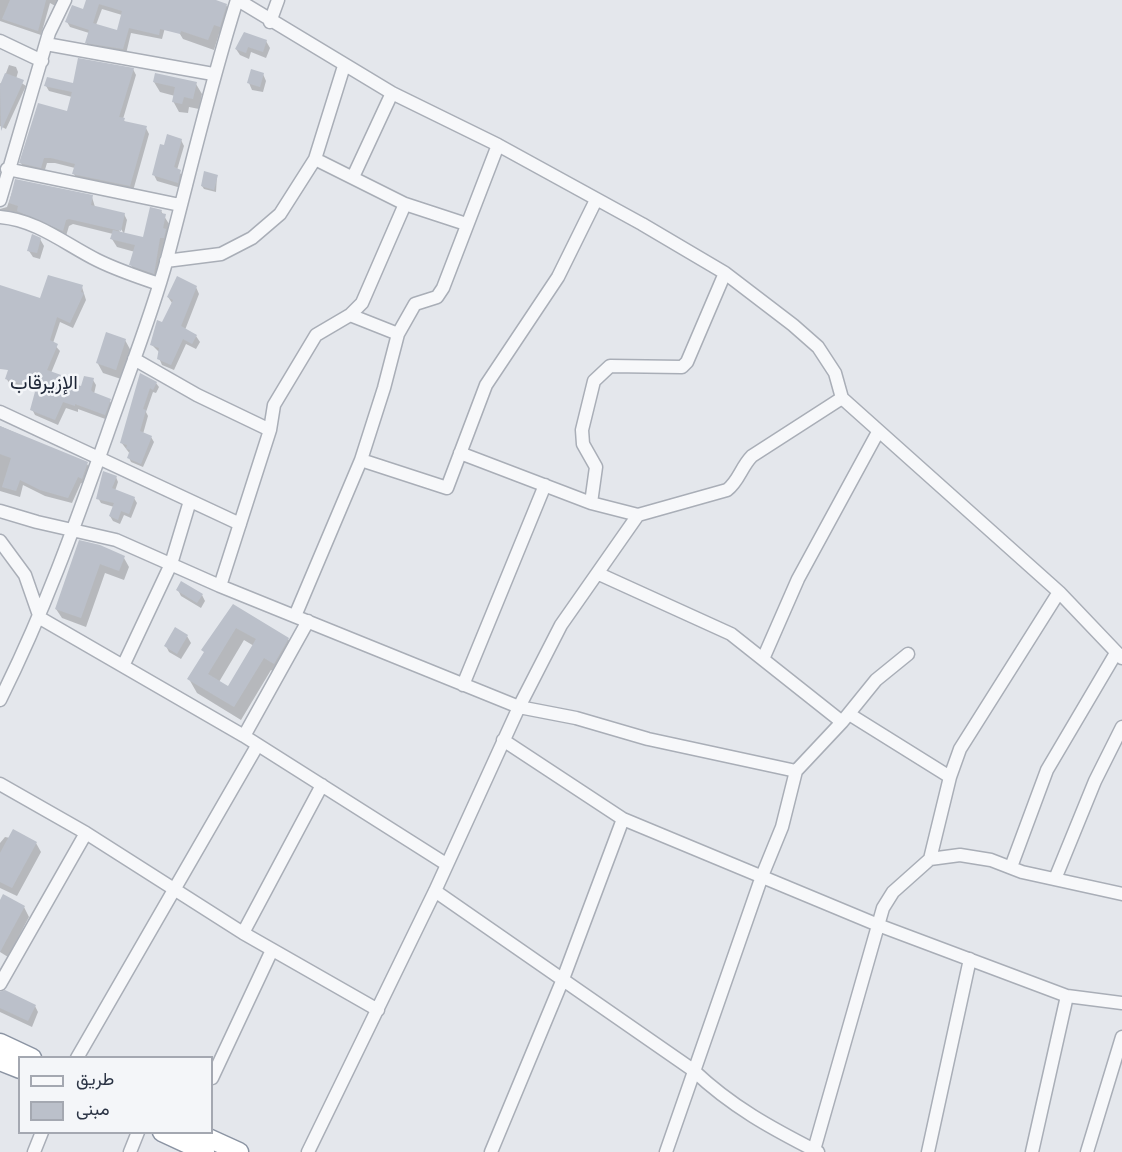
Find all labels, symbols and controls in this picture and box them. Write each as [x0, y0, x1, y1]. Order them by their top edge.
district label: الإزيرقاب [10, 371, 78, 395]
legend [18, 1056, 213, 1134]
text: طريق [76, 1068, 114, 1089]
text: مبنى [76, 1098, 110, 1119]

